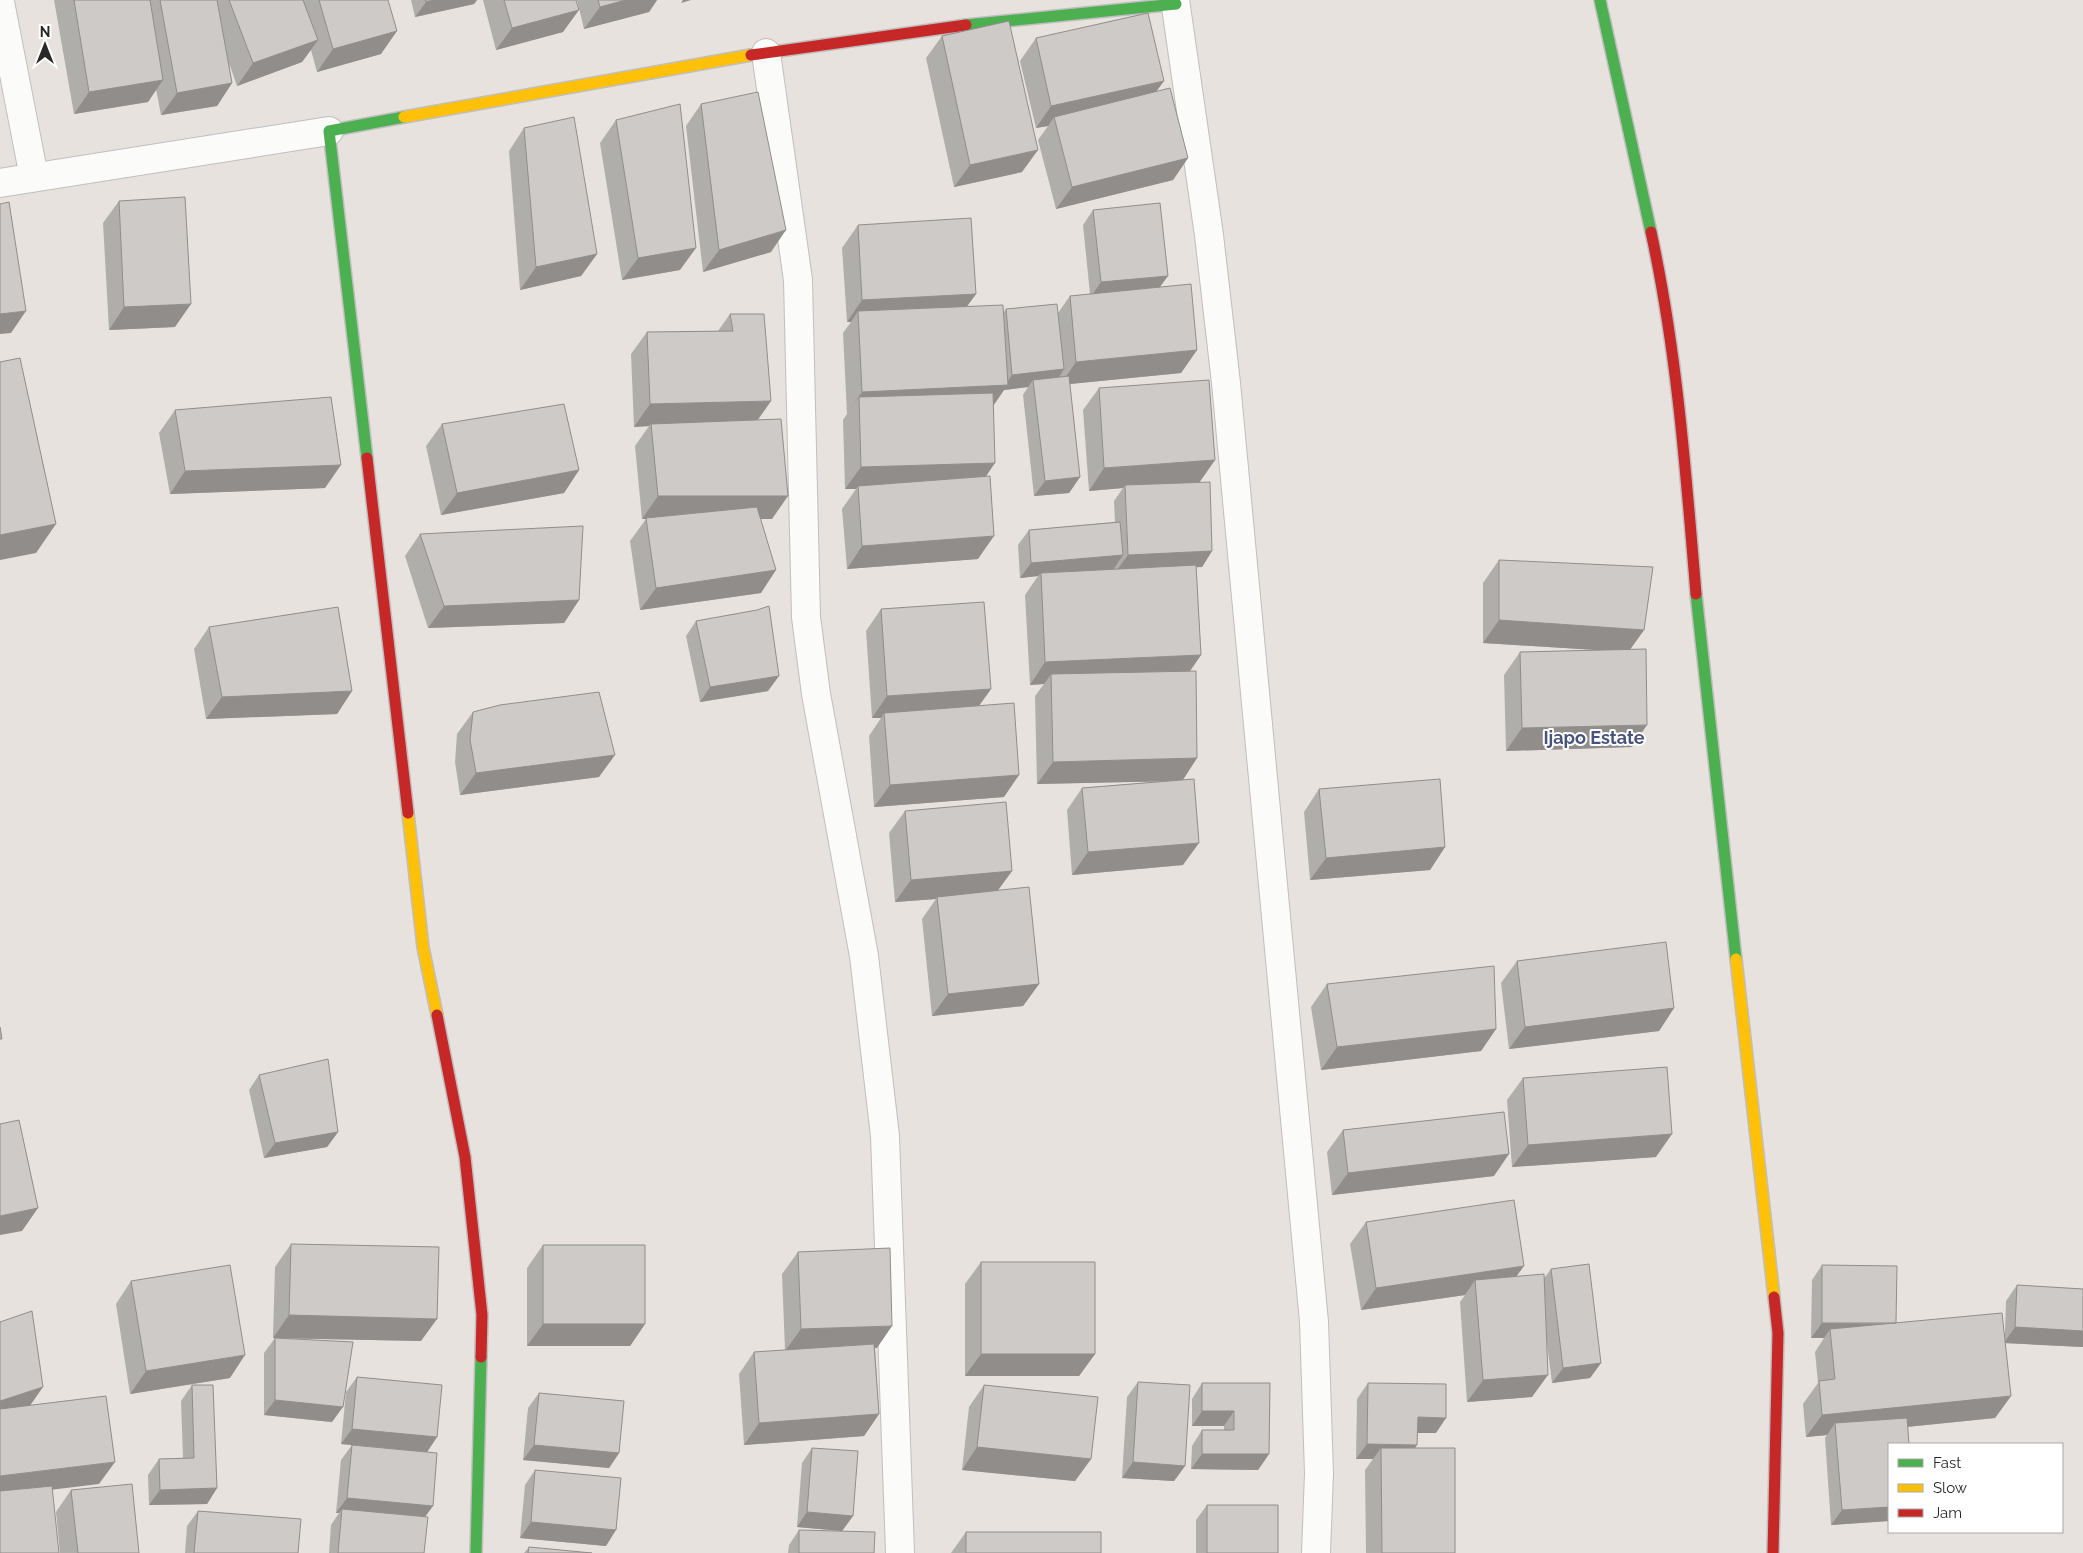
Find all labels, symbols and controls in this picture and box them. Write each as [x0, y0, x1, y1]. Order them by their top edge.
north arrow [20, 20, 70, 70]
text: N [40, 24, 50, 40]
district label: Ijapo Estate [1543, 727, 1645, 748]
legend [1888, 1443, 2063, 1533]
text: Fast [1933, 1454, 1961, 1472]
text: Slow [1933, 1479, 1967, 1497]
text: Jam [1933, 1504, 1962, 1522]

